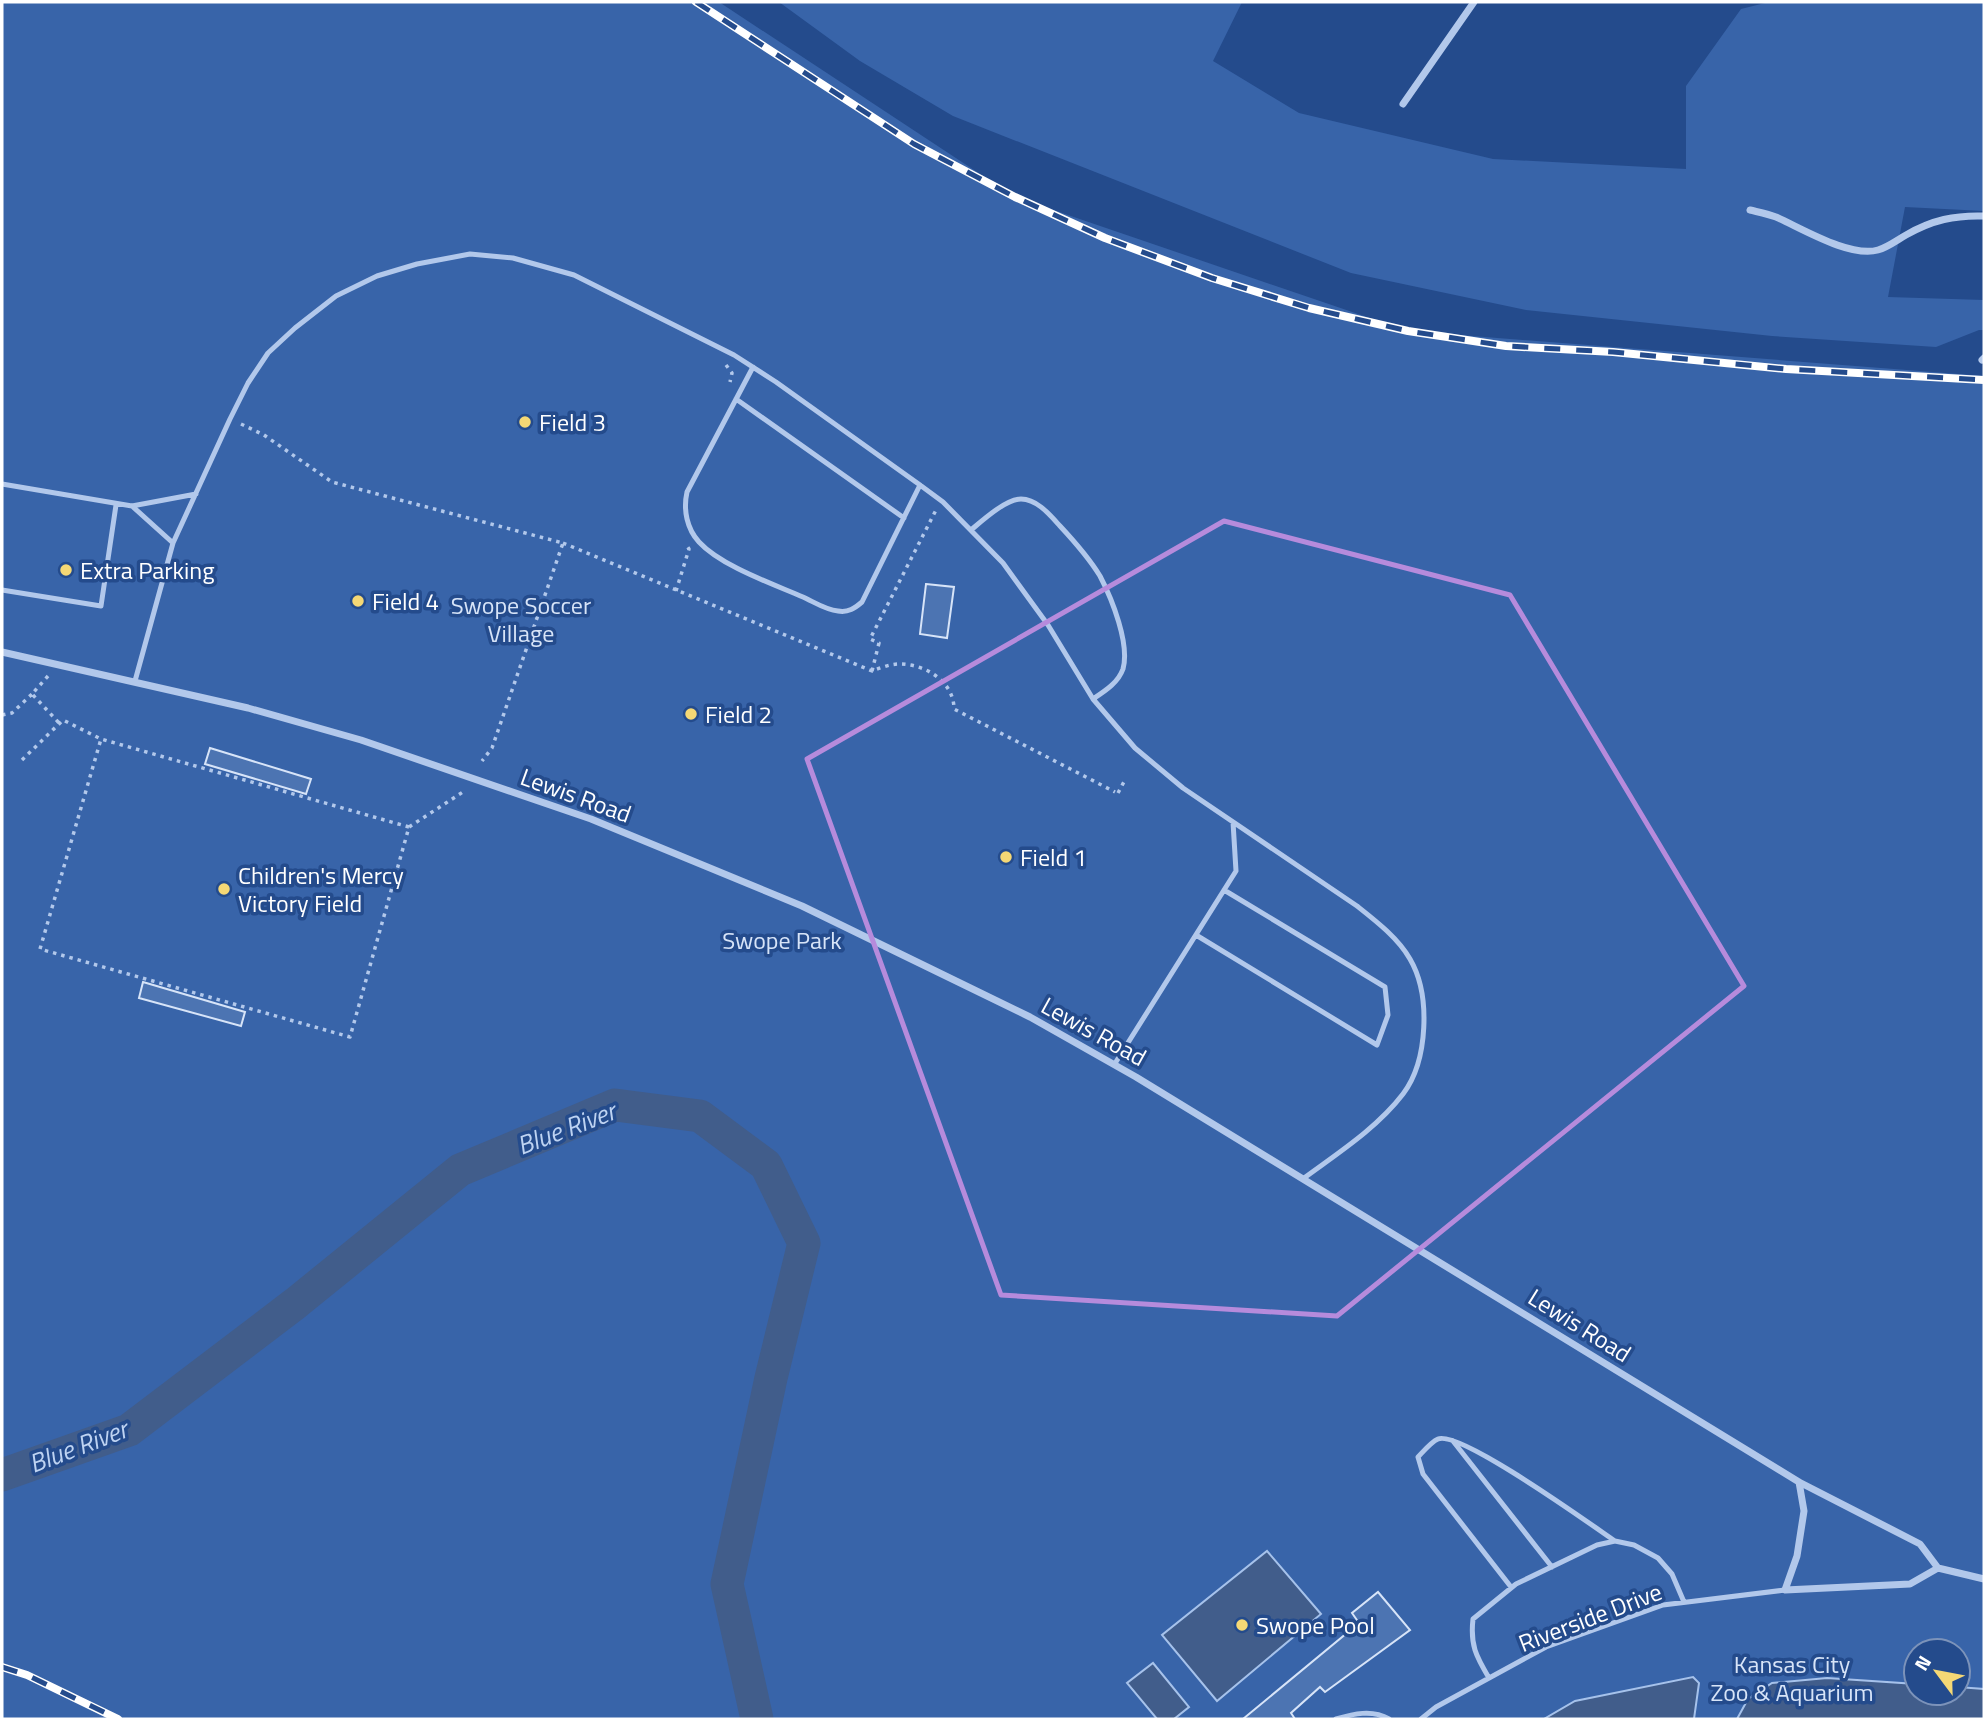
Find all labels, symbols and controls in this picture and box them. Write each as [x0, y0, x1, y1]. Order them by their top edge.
place label: Field 3 [539, 404, 606, 440]
marker: Field 3 [517, 414, 533, 430]
place label: Extra Parking [80, 552, 215, 588]
marker: Extra Parking [58, 562, 74, 578]
place label: Field 4 [372, 583, 439, 619]
park label: Swope Soccer Village [451, 587, 591, 651]
marker: Field 4 [350, 593, 366, 609]
place label: Field 2 [705, 696, 772, 732]
marker: Field 2 [683, 706, 699, 722]
street label: Lewis Road [516, 758, 636, 832]
place label: Field 1 [1020, 839, 1087, 875]
marker: Field 1 [998, 849, 1014, 865]
place label: Children's Mercy Victory Field [238, 857, 404, 921]
marker: Children's Mercy Victory Field [216, 881, 232, 897]
park label: Swope Park [722, 922, 842, 958]
street label: Lewis Road [1035, 987, 1153, 1075]
water label: Blue River [511, 1090, 624, 1165]
street label: Lewis Road [1522, 1279, 1638, 1371]
water label: Blue River [23, 1408, 136, 1483]
street label: Riverside Drive [1513, 1573, 1667, 1661]
place label: Swope Pool [1256, 1607, 1375, 1643]
marker: Swope Pool [1234, 1617, 1250, 1633]
north arrow [1902, 1637, 1972, 1707]
park label: Kansas City Zoo & Aquarium [1711, 1646, 1873, 1710]
text: N [1906, 1649, 1938, 1676]

